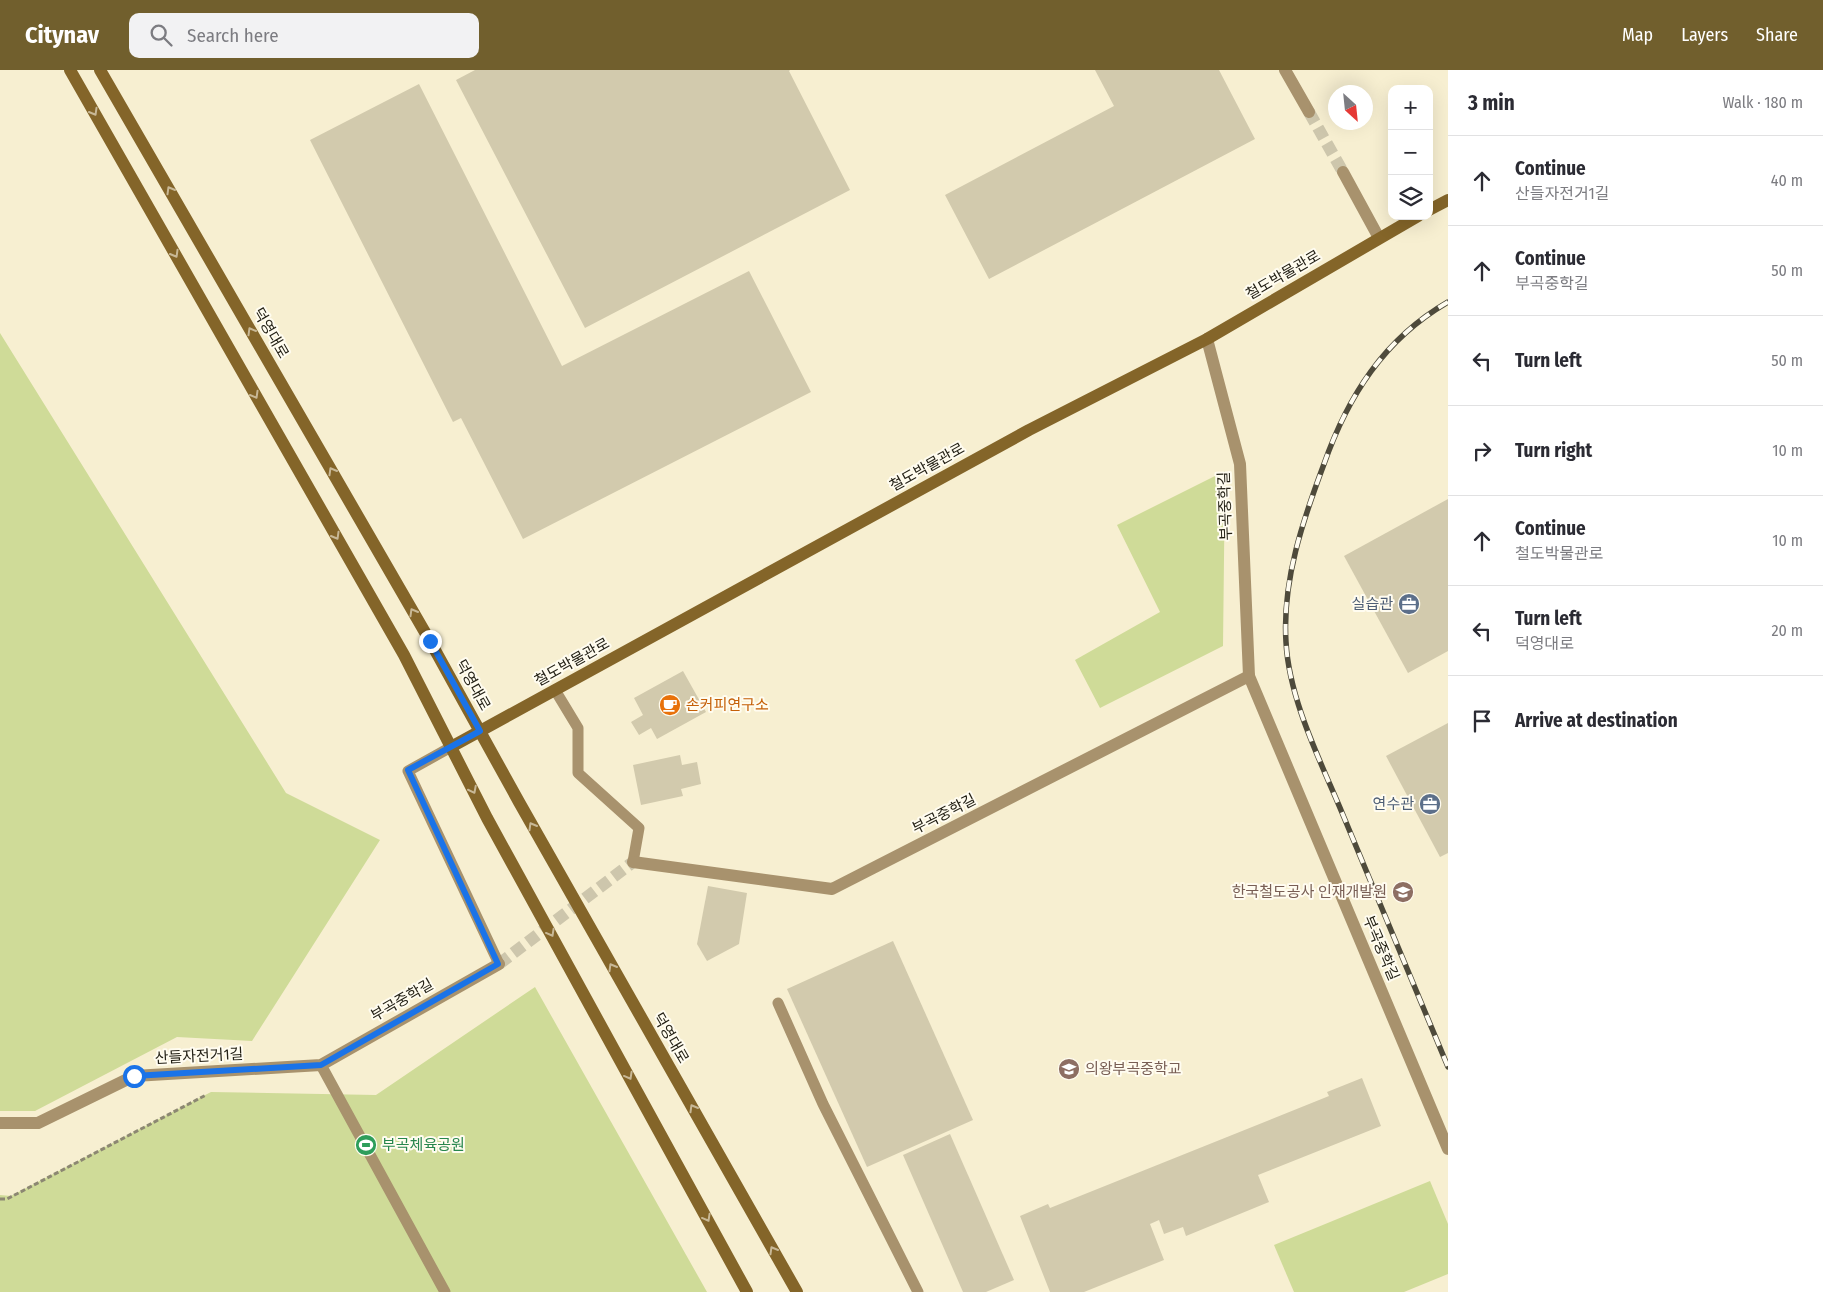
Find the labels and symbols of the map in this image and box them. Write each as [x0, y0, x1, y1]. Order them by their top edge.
north arrow [1328, 85, 1373, 130]
one-way arrow [88, 107, 98, 116]
one-way arrow [166, 186, 176, 195]
street label: 철도박물관로 [1243, 247, 1323, 303]
one-way arrow [168, 248, 178, 257]
street label: 덕영대로 [249, 305, 293, 361]
one-way arrow [247, 327, 257, 336]
one-way arrow [249, 389, 259, 398]
street label: 철도박물관로 [886, 439, 968, 495]
one-way arrow [329, 468, 339, 477]
street label: 부곡중학길 [1215, 471, 1235, 541]
one-way arrow [329, 531, 339, 540]
office icon: 실습관 [1397, 592, 1421, 616]
place label: 실습관 [1352, 595, 1393, 613]
one-way arrow [410, 609, 420, 618]
route end [419, 630, 442, 653]
street label: 철도박물관로 [531, 634, 613, 690]
street label: 덕영대로 [452, 656, 494, 714]
cafe icon: 손커피연구소 [658, 693, 682, 717]
place label: 손커피연구소 [686, 696, 769, 714]
one-way arrow [467, 785, 477, 794]
street label: 부곡중학길 [909, 790, 979, 838]
office icon: 연수관 [1418, 792, 1442, 816]
place label: 연수관 [1373, 795, 1414, 813]
one-way arrow [529, 822, 539, 831]
school or university icon: 한국철도공사 인재개발원 [1391, 880, 1415, 904]
place label: 한국철도공사 인재개발원 [1232, 883, 1387, 901]
street label: 부곡중학길 [1359, 913, 1403, 983]
one-way arrow [544, 928, 554, 937]
one-way arrow [609, 963, 619, 972]
street label: 부곡중학길 [368, 975, 436, 1025]
street label: 덕영대로 [649, 1010, 693, 1066]
street label: 산들자전거1길 [154, 1045, 244, 1067]
school or university icon: 의왕부곡중학교 [1057, 1057, 1081, 1081]
place label: 의왕부곡중학교 [1085, 1060, 1182, 1078]
route start [123, 1065, 146, 1088]
one-way arrow [622, 1070, 632, 1079]
one-way arrow [689, 1105, 699, 1114]
sports icon: 부곡체육공원 [354, 1133, 378, 1157]
place label: 부곡체육공원 [382, 1136, 465, 1154]
one-way arrow [700, 1213, 710, 1222]
one-way arrow [769, 1246, 779, 1255]

